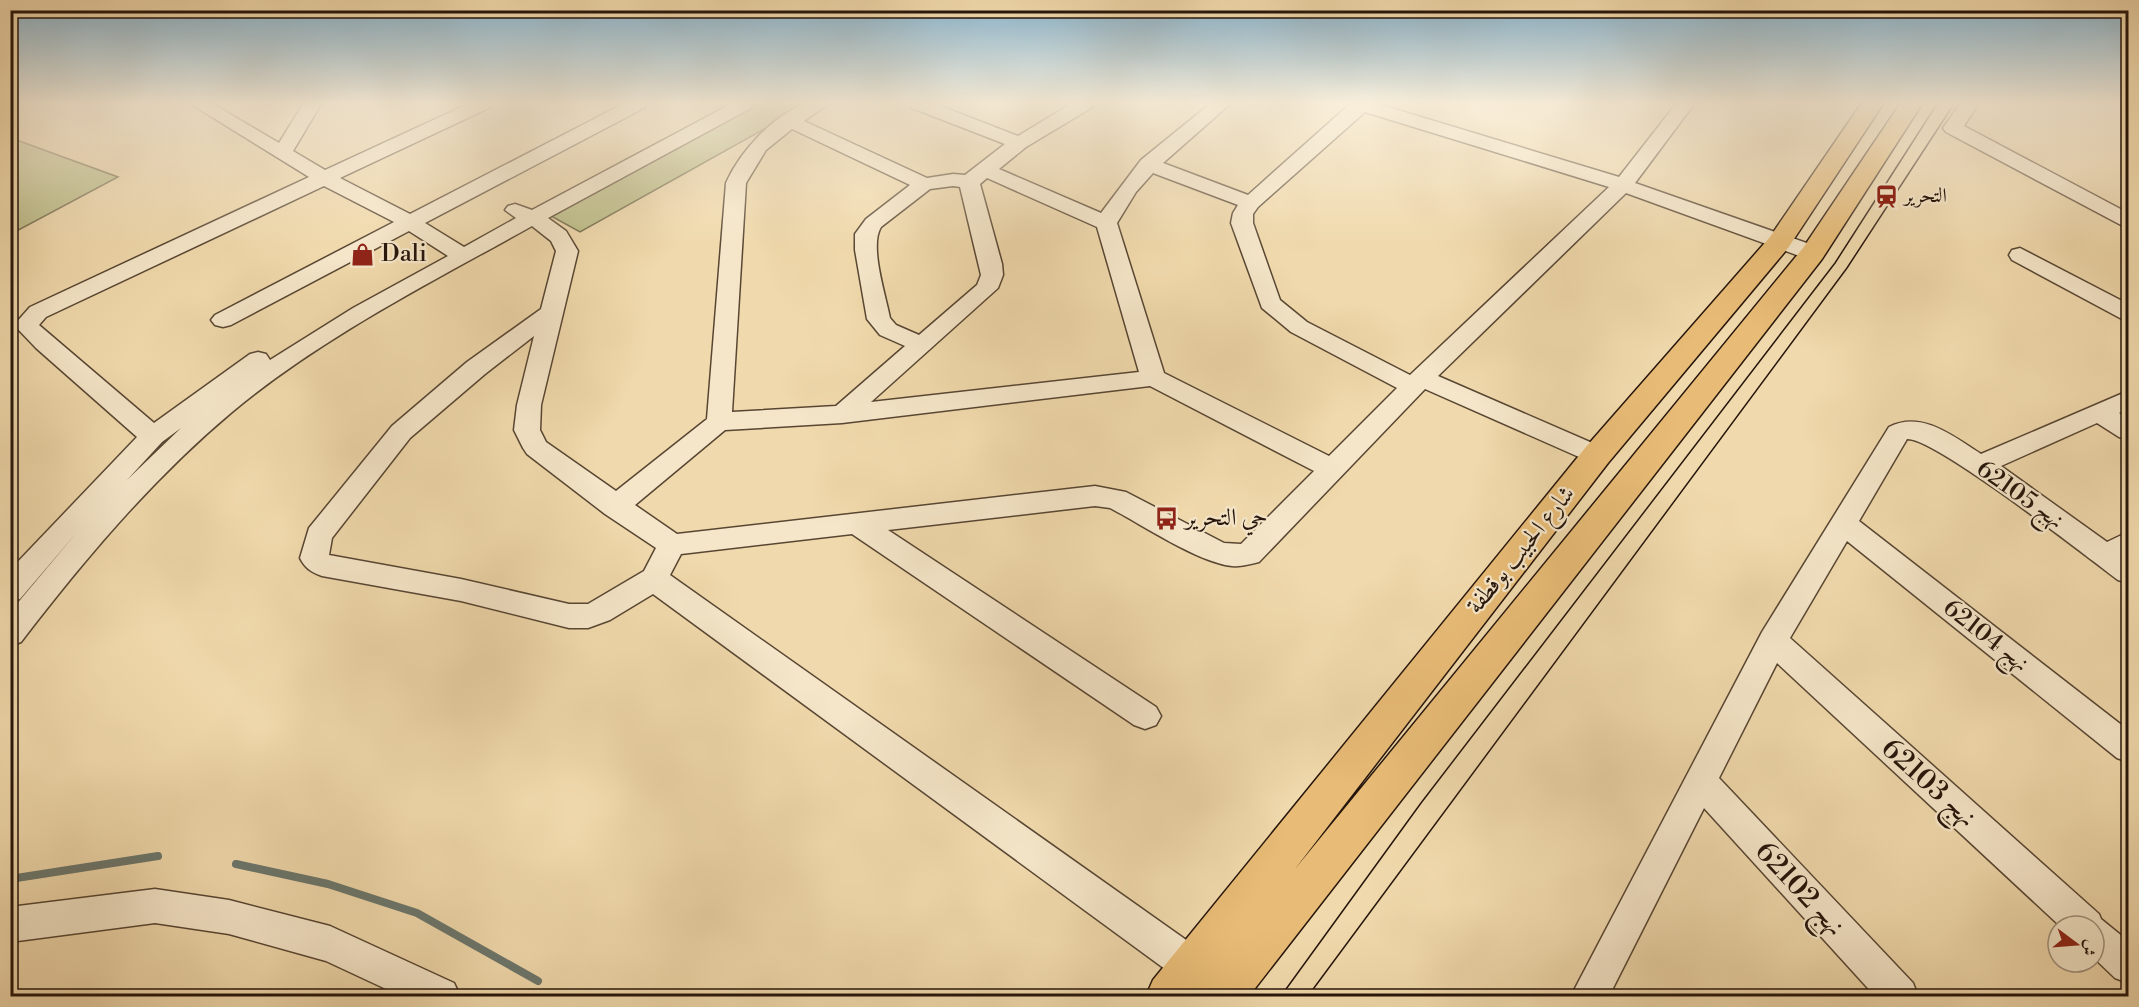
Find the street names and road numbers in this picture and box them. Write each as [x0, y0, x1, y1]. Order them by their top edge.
street label: نهج 62105 [1967, 454, 2070, 540]
street label: شارع الحبيب بوقطفة [1460, 480, 1585, 623]
street label: نهج 62104 [1934, 593, 2035, 683]
street label: نهج 62103 [1870, 731, 1984, 840]
street label: نهج 62102 [1743, 834, 1853, 948]

